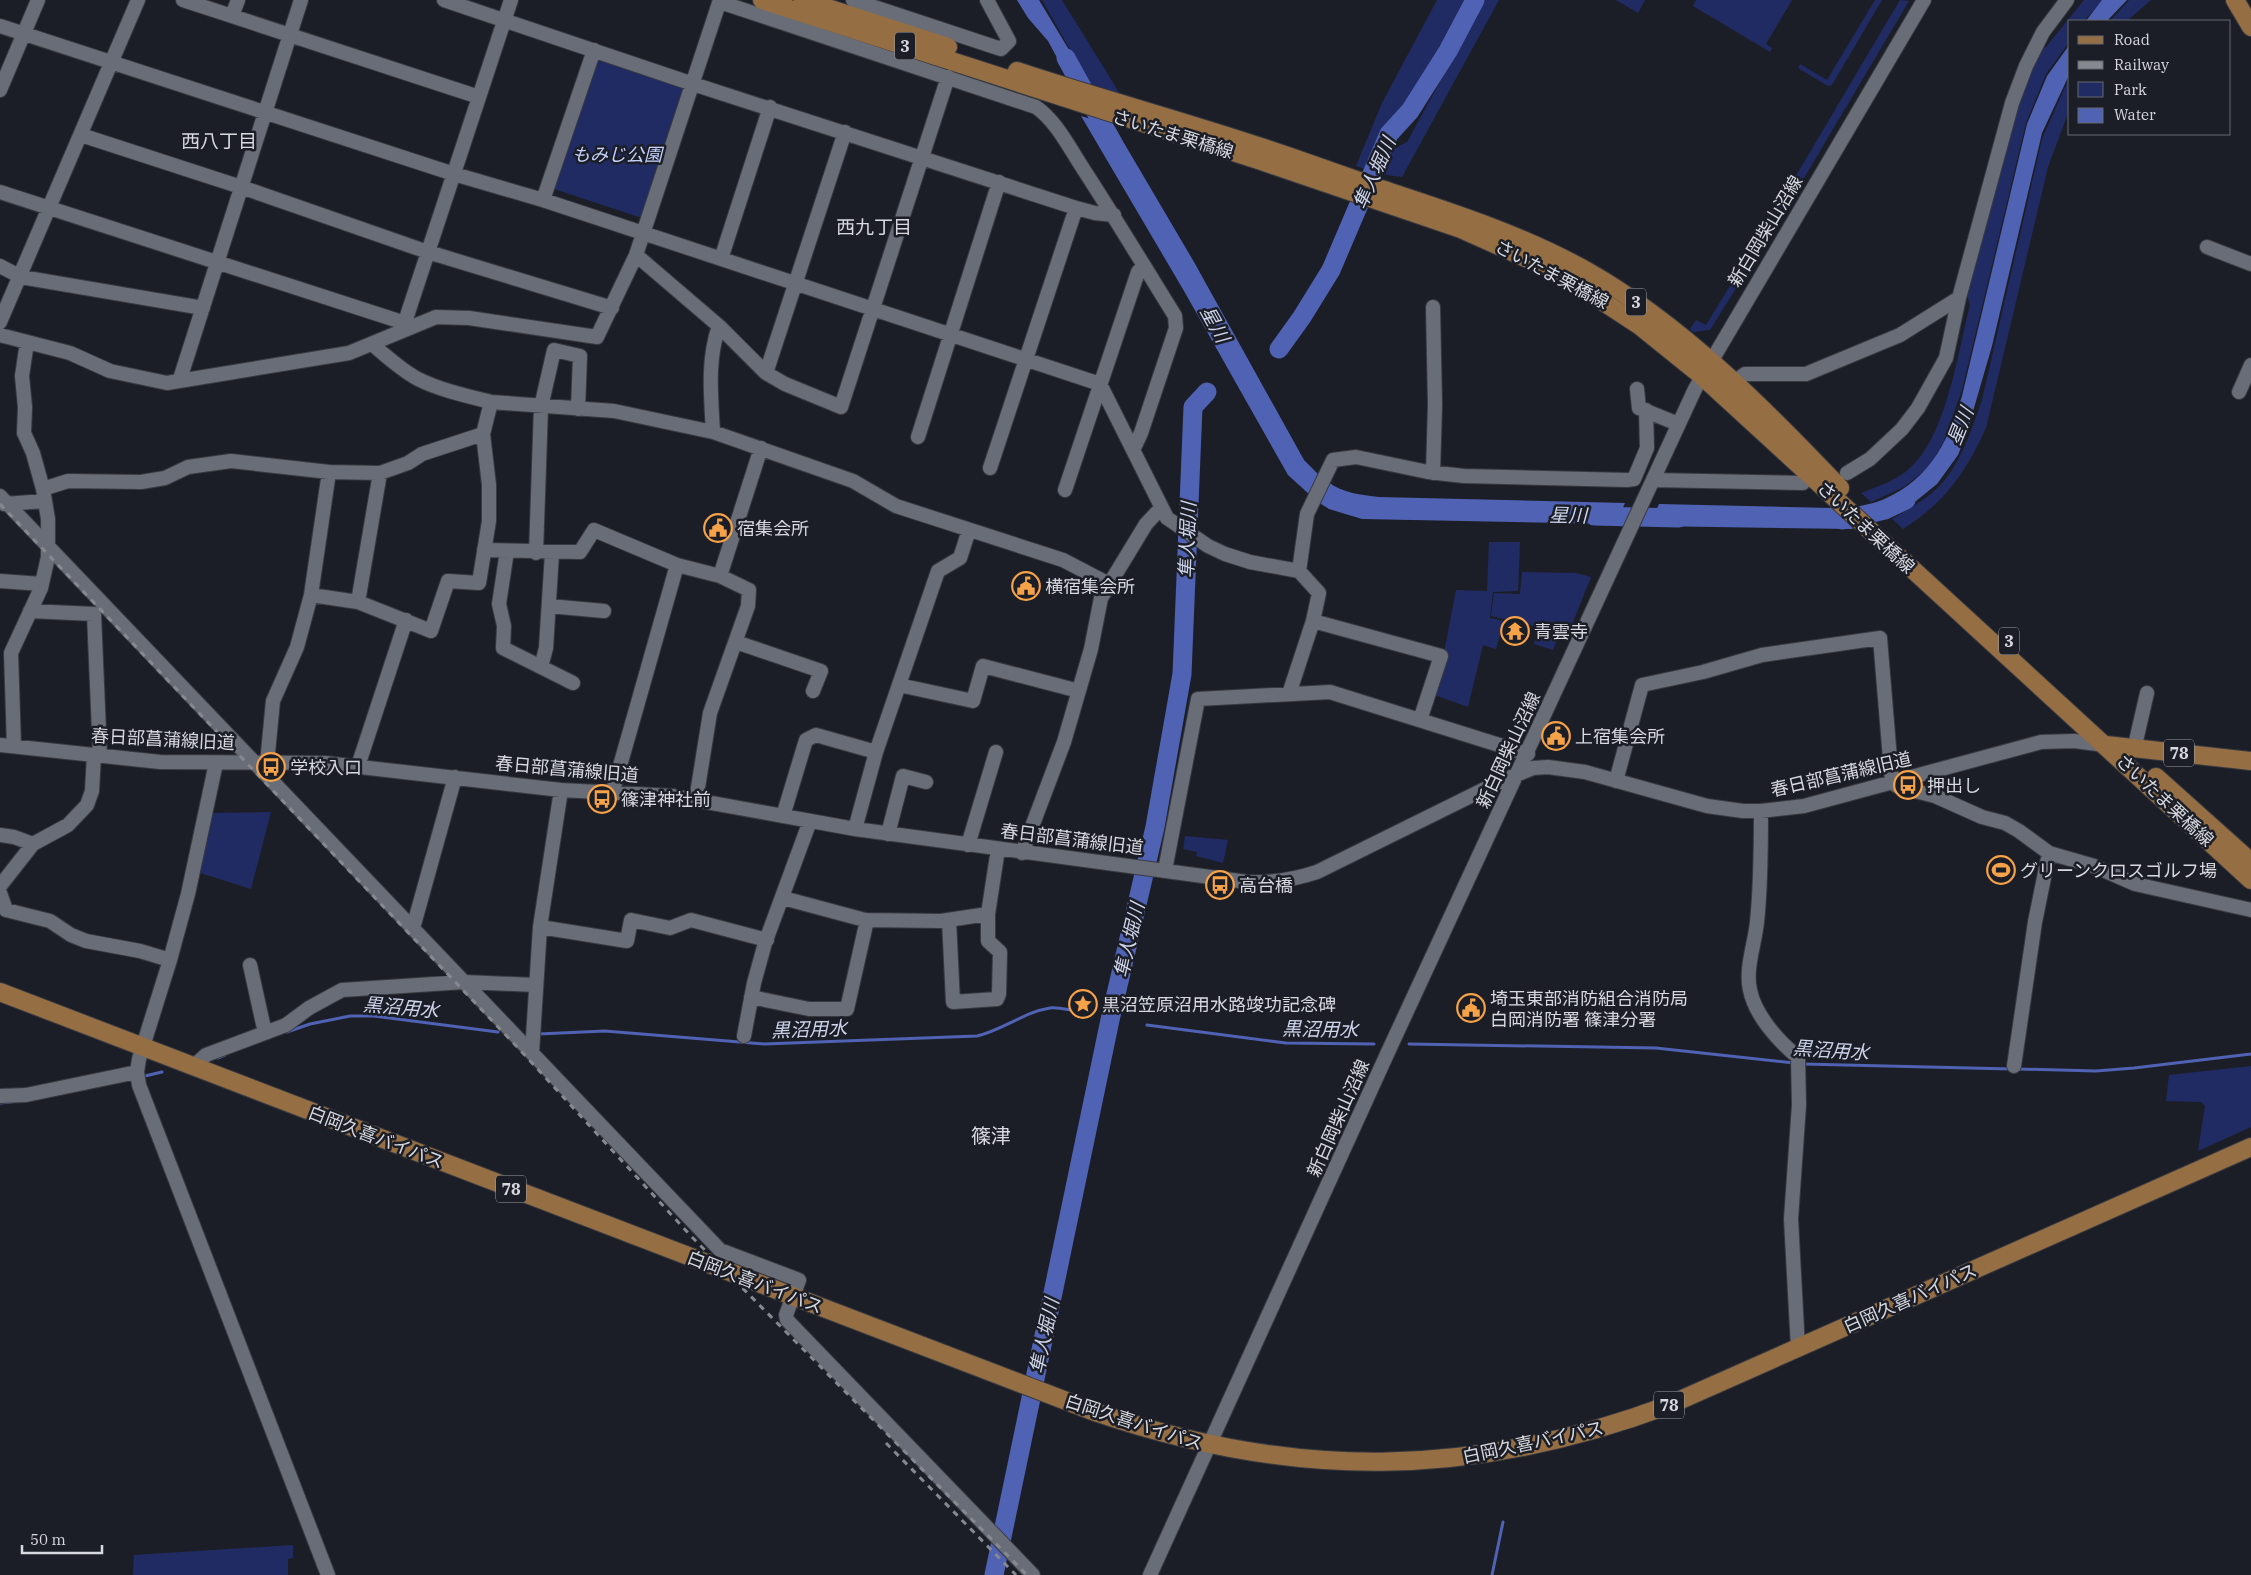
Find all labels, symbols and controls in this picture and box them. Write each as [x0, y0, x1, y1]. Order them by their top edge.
legend [2068, 20, 2231, 135]
text: Road [2114, 30, 2150, 49]
road number: 3 [895, 32, 915, 59]
text: Railway [2114, 55, 2169, 74]
text: Park [2114, 80, 2147, 99]
street label: さいたま栗橋線 [1110, 105, 1236, 163]
text: Water [2114, 105, 2156, 124]
district label: 西八丁目 [181, 129, 257, 153]
water label: 隼人堀川 [1348, 132, 1401, 213]
park label: もみじ公園 [572, 143, 665, 166]
street label: 新白岡柴山沼線 [1723, 171, 1807, 291]
district label: 西九丁目 [836, 215, 912, 239]
street label: さいたま栗橋線 [1491, 234, 1613, 314]
road number: 3 [1626, 288, 1646, 316]
water label: 星川 [1195, 302, 1236, 348]
water label: 星川 [1942, 402, 1979, 448]
street label: さいたま栗橋線 [1812, 476, 1920, 578]
water label: 隼人堀川 [1174, 500, 1200, 578]
water label: 星川 [1549, 503, 1589, 527]
public building icon: 宿集会所 [703, 513, 733, 543]
place label: 宿集会所 [737, 517, 809, 540]
public building icon: 横宿集会所 [1011, 571, 1041, 601]
place label: 横宿集会所 [1045, 575, 1135, 598]
temple icon: 青雲寺 [1500, 616, 1530, 646]
place label: 青雲寺 [1534, 620, 1588, 643]
road number: 3 [1999, 627, 2019, 654]
street label: 新白岡柴山沼線 [1471, 688, 1545, 812]
public building icon: 上宿集会所 [1541, 721, 1571, 751]
street label: 春日部菖蒲線旧道 [90, 724, 236, 754]
place label: 上宿集会所 [1575, 725, 1665, 748]
road number: 78 [2164, 740, 2194, 766]
street label: 春日部菖蒲線旧道 [1768, 747, 1914, 801]
street label: さいたま栗橋線 [2111, 749, 2219, 851]
street label: 春日部菖蒲線旧道 [494, 751, 640, 787]
bus stop icon: 学校入口 [256, 752, 286, 782]
place label: 学校入口 [290, 756, 362, 779]
bus stop icon: 押出し [1893, 770, 1923, 800]
place label: 押出し [1927, 774, 1981, 797]
bus stop icon: 篠津神社前 [587, 784, 617, 814]
place label: 篠津神社前 [621, 788, 711, 811]
street label: 春日部菖蒲線旧道 [999, 819, 1145, 859]
sports icon: グリーンクロスゴルフ場 [1986, 855, 2016, 885]
place label: グリーンクロスゴルフ場 [2020, 859, 2217, 882]
bus stop icon: 高台橋 [1205, 870, 1235, 900]
place label: 高台橋 [1239, 874, 1293, 897]
water label: 隼人堀川 [1109, 898, 1150, 980]
place label: 埼玉東部消防組合消防局 白岡消防署 篠津分署 [1490, 987, 1688, 1031]
place icon: 黒沼笠原沼用水路竣功記念碑 [1068, 989, 1098, 1019]
water label: 黒沼用水 [362, 992, 442, 1022]
place label: 黒沼笠原沼用水路竣功記念碑 [1102, 993, 1336, 1016]
public building icon: 埼玉東部消防組合消防局 白岡消防署 篠津分署 [1456, 993, 1486, 1023]
water label: 黒沼用水 [771, 1016, 849, 1042]
water label: 黒沼用水 [1282, 1016, 1360, 1042]
water label: 黒沼用水 [1792, 1035, 1872, 1065]
street label: 新白岡柴山沼線 [1302, 1056, 1374, 1180]
street label: 白岡久喜バイパス [305, 1101, 447, 1173]
district label: 篠津 [971, 1122, 1011, 1149]
road number: 78 [496, 1176, 526, 1202]
street label: 白岡久喜バイパス [684, 1246, 826, 1318]
street label: 白岡久喜バイパス [1840, 1258, 1980, 1338]
water label: 隼人堀川 [1024, 1294, 1064, 1376]
street label: 白岡久喜バイパス [1062, 1389, 1206, 1455]
road number: 78 [1654, 1392, 1684, 1418]
street label: 白岡久喜バイパス [1460, 1416, 1606, 1468]
scale bar [22, 1522, 102, 1554]
text: 50 m [30, 1530, 66, 1549]

